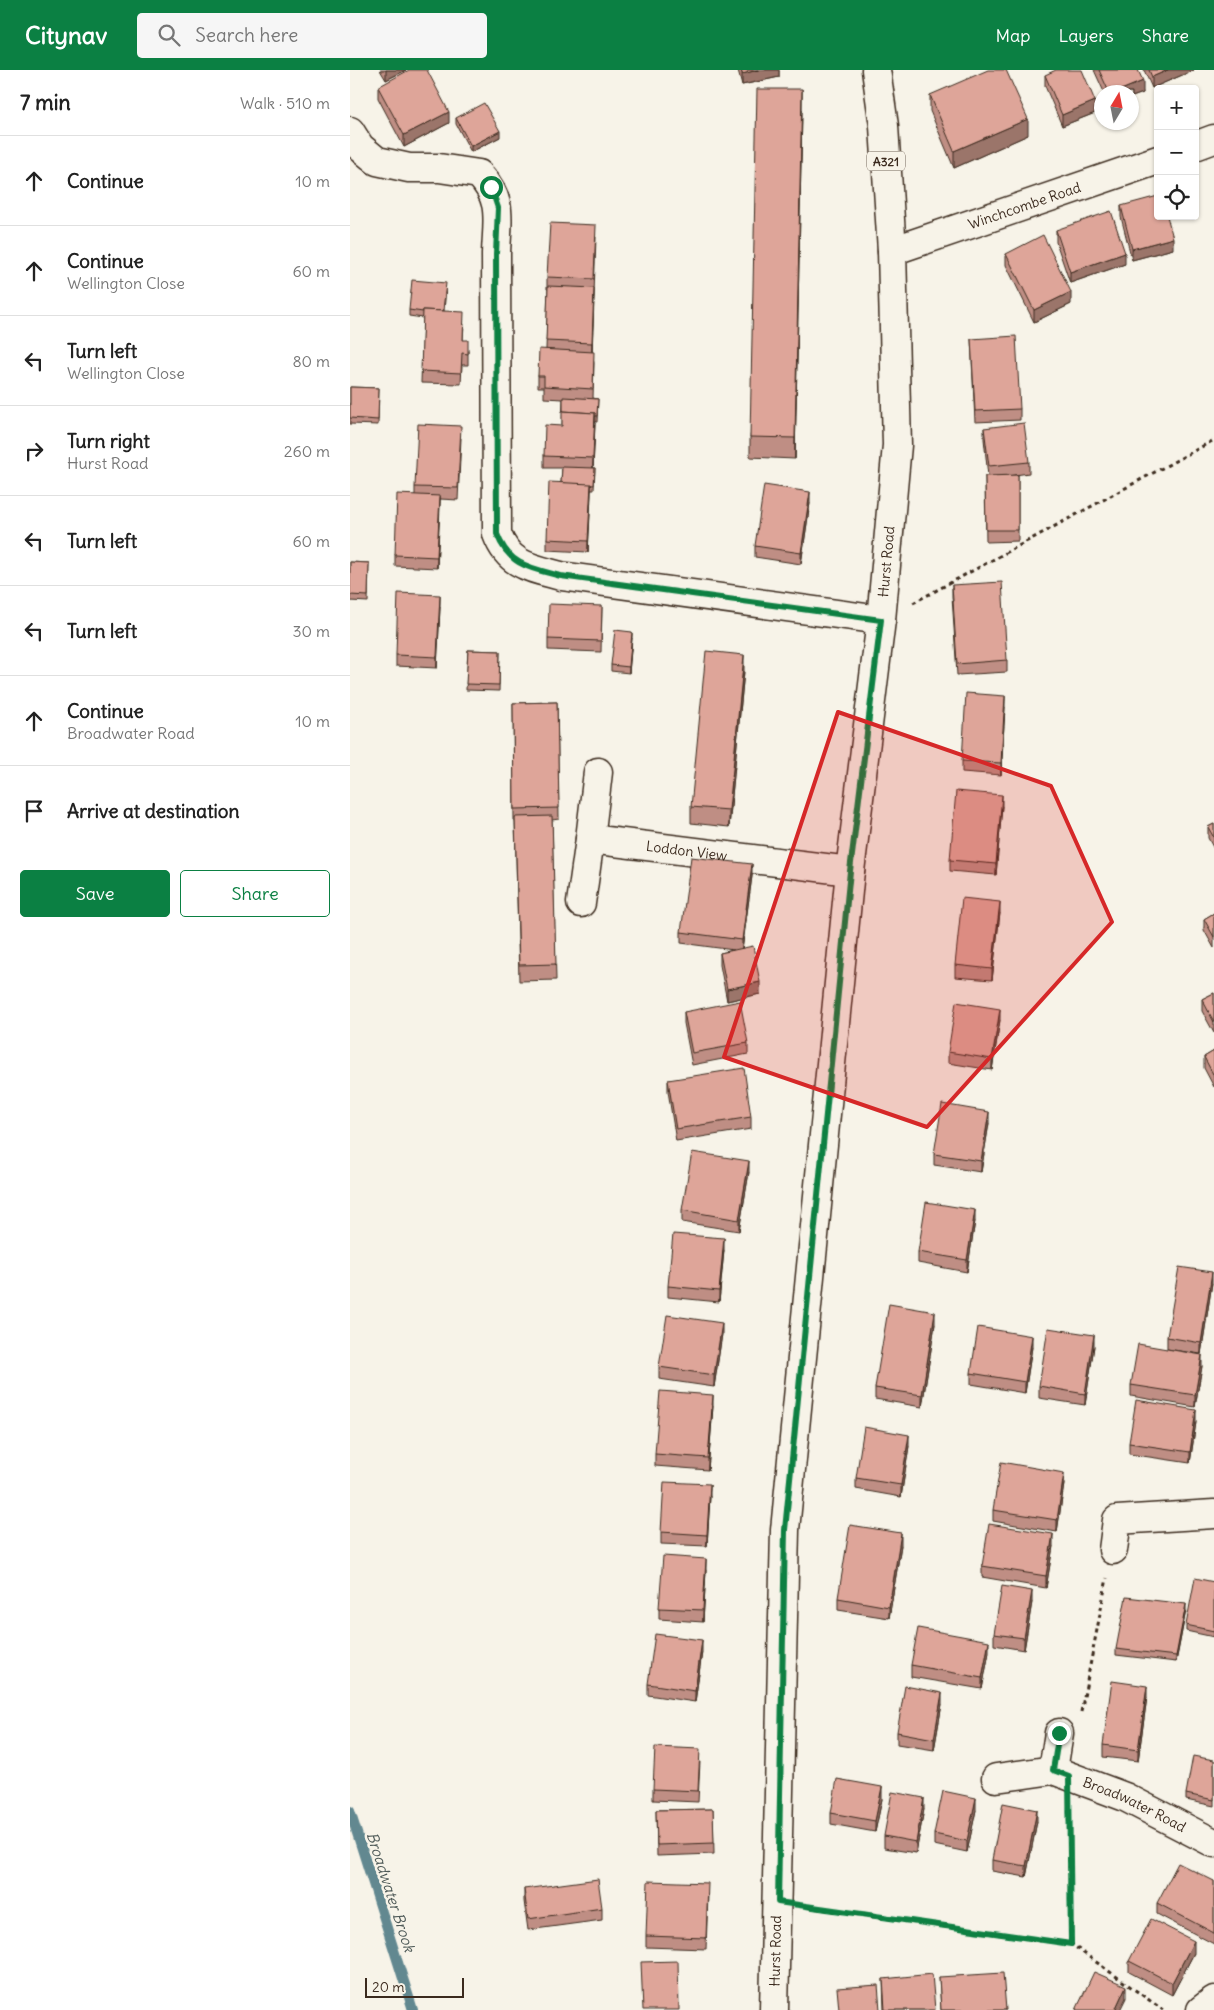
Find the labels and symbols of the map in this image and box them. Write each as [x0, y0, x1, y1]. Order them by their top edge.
north arrow [1094, 85, 1139, 130]
road number: A321 [867, 152, 905, 170]
route start [480, 176, 503, 199]
street label: Winchcombe Road [966, 178, 1083, 233]
street label: Hurst Road [874, 525, 899, 598]
street label: Loddon View [645, 837, 728, 865]
route end [1048, 1722, 1071, 1745]
street label: Broadwater Road [1080, 1773, 1189, 1836]
water label: Broadwater Brook [363, 1830, 420, 1956]
street label: Hurst Road [766, 1915, 785, 1987]
scale bar [365, 1975, 464, 1998]

